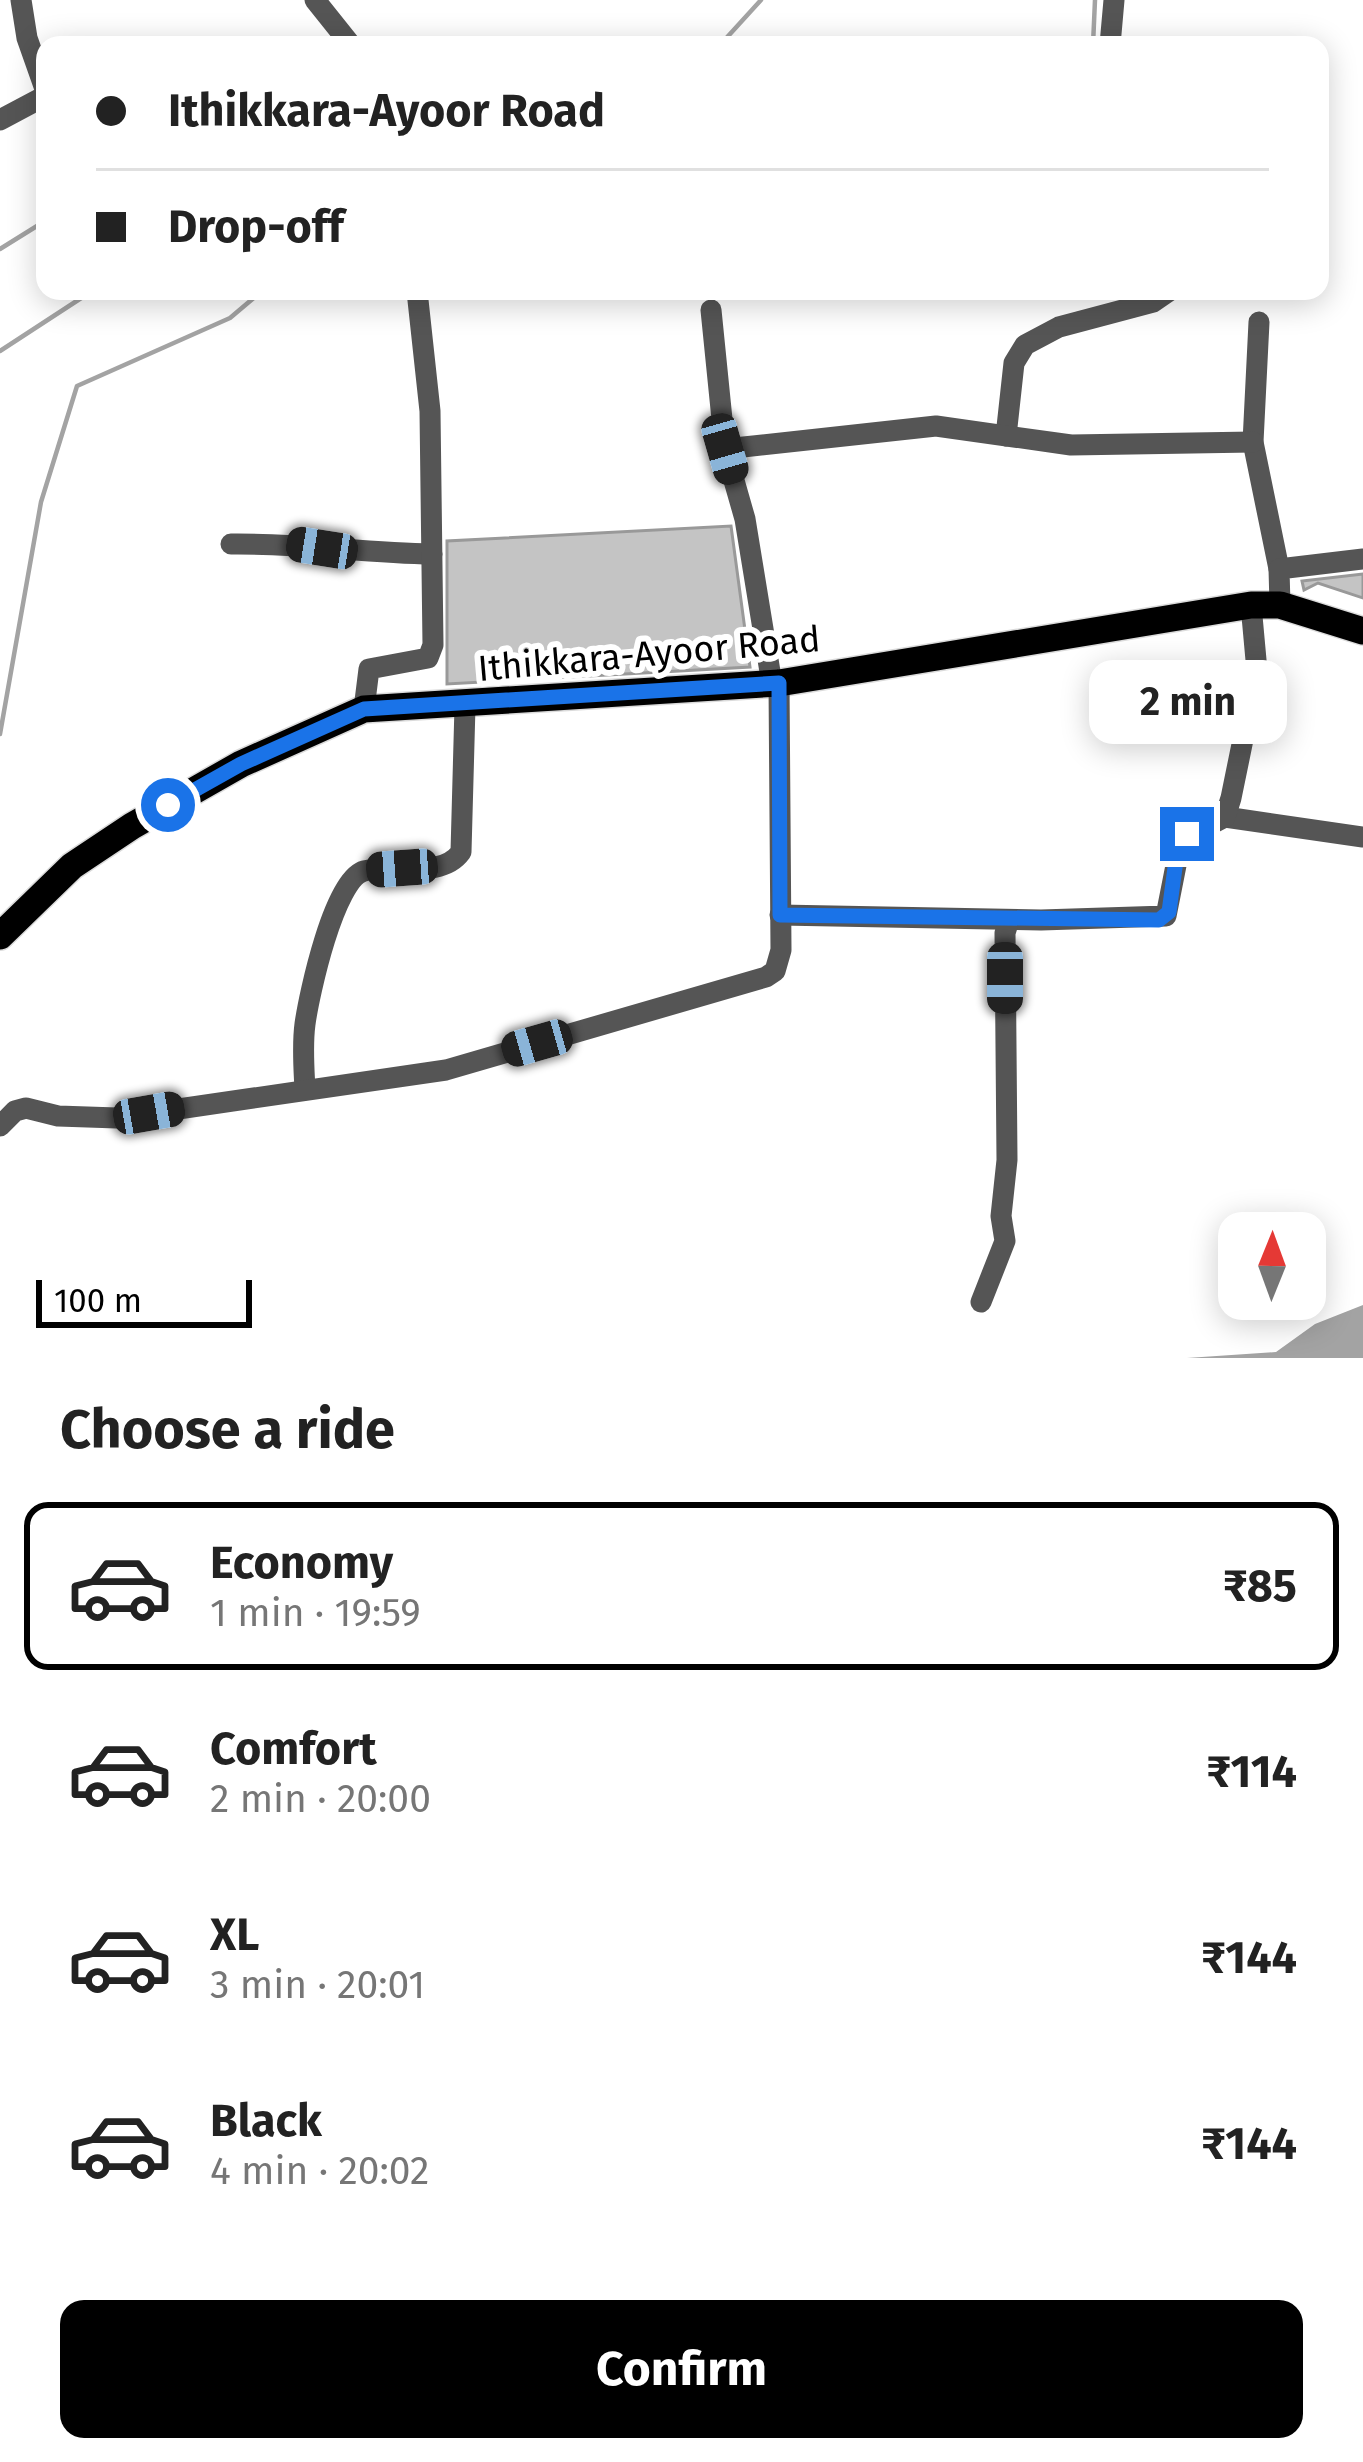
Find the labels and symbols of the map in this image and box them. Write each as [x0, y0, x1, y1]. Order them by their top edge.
car [698, 409, 752, 489]
car [284, 525, 360, 571]
street label: Ithikkara-Ayoor Road [476, 617, 822, 691]
callout: 2 min [1088, 660, 1286, 744]
route start [141, 778, 195, 832]
route end [1160, 807, 1214, 861]
car [365, 848, 439, 888]
car [987, 942, 1023, 1014]
car [497, 1016, 577, 1070]
car [110, 1089, 188, 1137]
north arrow [1218, 1212, 1326, 1320]
scale bar [36, 1274, 252, 1327]

